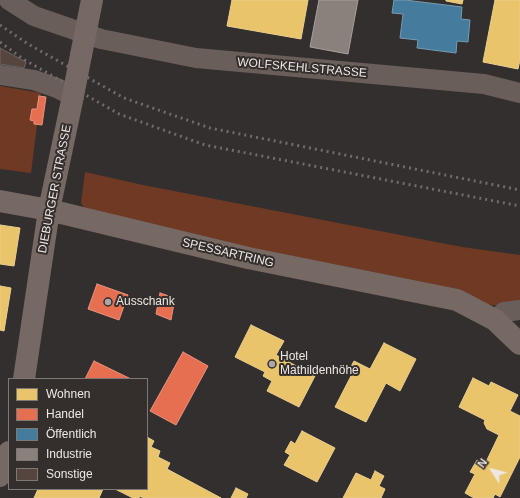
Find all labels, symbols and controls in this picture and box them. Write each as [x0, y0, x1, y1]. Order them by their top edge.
street label: WOLFSKEHLSTRASSE [237, 55, 367, 81]
street label: DIEBURGER STRASSE [35, 123, 75, 255]
street label: SPESSARTRING [181, 235, 275, 271]
place label: Ausschank [116, 295, 175, 309]
marker: Ausschank [103, 297, 113, 307]
place label: Hotel Mathildenhöhe [280, 350, 359, 378]
marker: Hotel Mathildenhöhe [267, 359, 277, 369]
legend [8, 378, 148, 490]
text: Wohnen [46, 387, 90, 401]
text: Handel [46, 407, 84, 421]
text: Öffentlich [46, 427, 96, 441]
text: Industrie [46, 447, 92, 461]
north arrow [472, 450, 512, 490]
text: N [475, 456, 489, 470]
text: Sonstige [46, 467, 93, 481]

